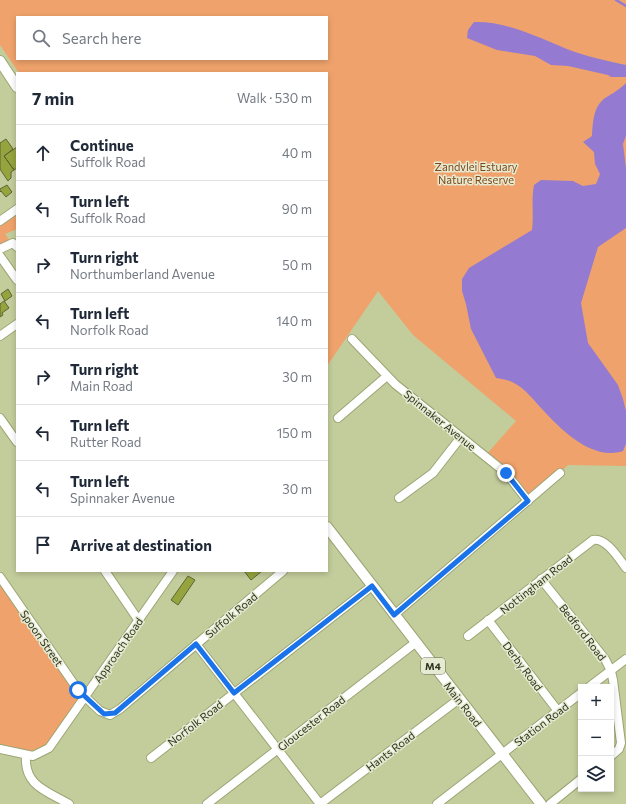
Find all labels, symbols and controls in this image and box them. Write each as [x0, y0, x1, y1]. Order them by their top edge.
search box [16, 16, 328, 60]
icon: search [30, 27, 52, 49]
text: Search here [62, 29, 141, 47]
text: 7 min [32, 88, 74, 109]
text: Walk · 530 m [237, 90, 312, 106]
text: Continue [70, 136, 134, 154]
icon: ahead [32, 142, 54, 164]
text: 40 m [282, 145, 312, 161]
text: Suffolk Road [70, 154, 146, 170]
park label: Zandvlei Estuary Nature Reserve [435, 160, 518, 186]
text: Turn left [70, 192, 129, 210]
icon: left [32, 198, 54, 220]
text: 90 m [282, 201, 312, 217]
text: Suffolk Road [70, 210, 146, 226]
text: Turn right [70, 248, 139, 266]
icon: right [32, 254, 54, 276]
text: 50 m [282, 257, 312, 273]
text: Northumberland Avenue [70, 266, 215, 282]
text: Turn left [70, 304, 129, 322]
icon: left [32, 310, 54, 332]
text: 140 m [276, 313, 312, 329]
text: Norfolk Road [70, 322, 149, 338]
text: Turn right [70, 360, 139, 378]
icon: right [32, 366, 54, 388]
text: 30 m [282, 369, 312, 385]
text: Main Road [70, 378, 133, 394]
street label: Spinnaker Avenue [401, 387, 479, 453]
text: Turn left [70, 416, 129, 434]
icon: left [32, 422, 54, 444]
text: 150 m [277, 425, 312, 441]
text: Rutter Road [70, 434, 141, 450]
route end [497, 464, 515, 482]
text: Turn left [70, 472, 129, 490]
icon: left [32, 478, 54, 500]
text: 30 m [282, 481, 312, 497]
text: Spinnaker Avenue [70, 490, 175, 506]
icon: arrive [32, 534, 54, 556]
text: Arrive at destination [70, 536, 212, 554]
street label: Nottingham Road [497, 552, 575, 616]
street label: Suffolk Road [202, 589, 260, 641]
street label: Bedford Road [557, 601, 609, 663]
street label: Spoon Street [18, 607, 66, 669]
street label: Approach Road [91, 615, 145, 685]
street label: Derby Road [500, 639, 546, 693]
road number: M4 [421, 658, 445, 674]
street label: Main Road [442, 679, 484, 729]
route start [69, 681, 87, 699]
map controls [578, 684, 614, 792]
button: + [578, 684, 614, 720]
street label: Gloucester Road [275, 693, 347, 753]
street label: Norfolk Road [165, 697, 225, 749]
street label: Station Road [511, 699, 571, 749]
button: − [578, 720, 614, 756]
street label: Hants Road [363, 728, 417, 774]
button: layers [578, 756, 614, 792]

